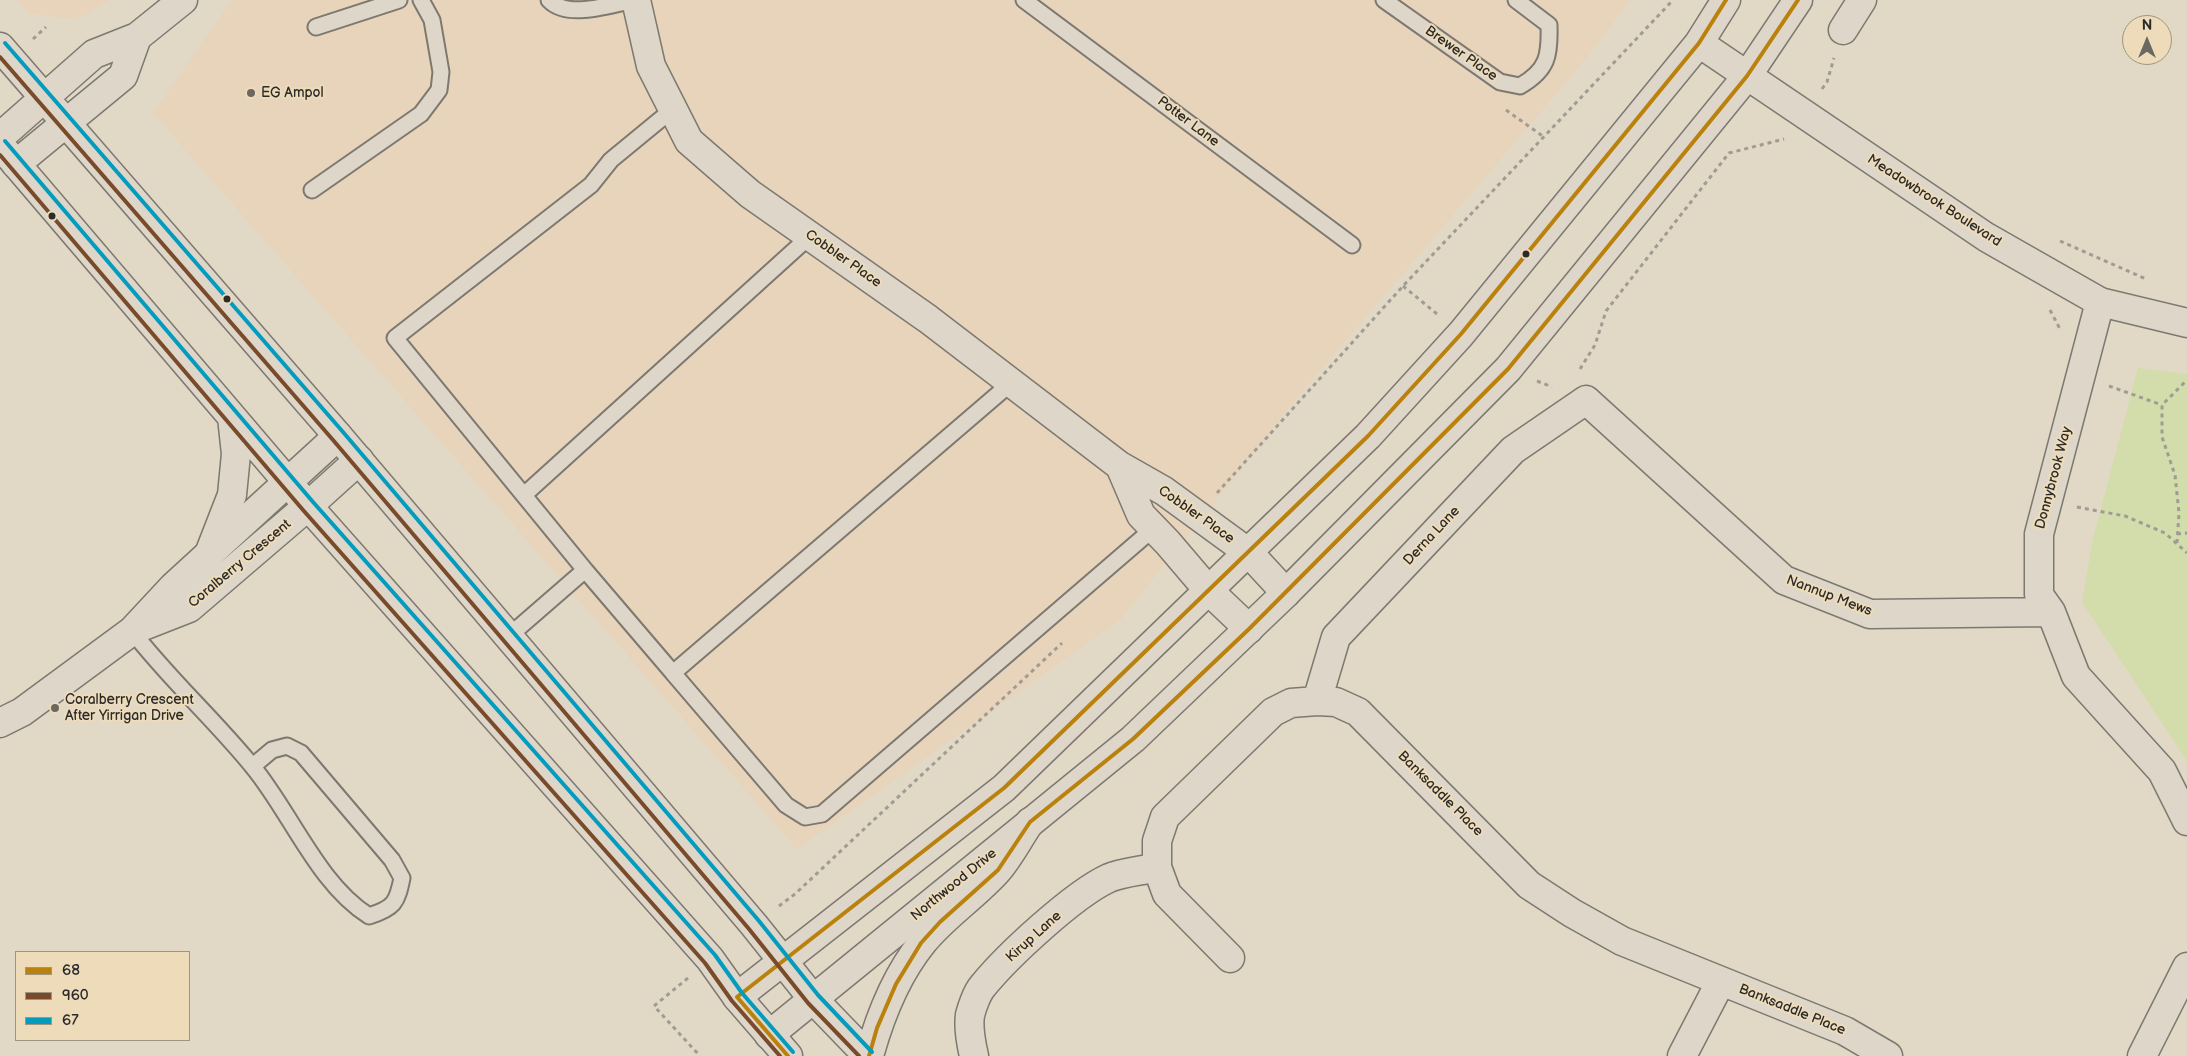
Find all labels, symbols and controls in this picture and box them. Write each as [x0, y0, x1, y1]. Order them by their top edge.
north arrow [2122, 15, 2172, 65]
text: N [2142, 17, 2152, 34]
street label: Brewer Place [1422, 23, 1500, 85]
place label: EG Ampol [261, 85, 324, 101]
marker: EG Ampol [245, 87, 257, 99]
street label: Potter Lane [1154, 93, 1222, 151]
street label: Meadowbrook Boulevard [1864, 151, 2004, 251]
unlabelled marker [47, 211, 57, 221]
street label: Cobbler Place [802, 226, 884, 292]
unlabelled marker [1521, 249, 1531, 259]
unlabelled marker [222, 294, 232, 304]
street label: Donnybrook Way [2032, 425, 2076, 531]
street label: Cobbler Place [1155, 482, 1237, 548]
street label: Derna Lane [1400, 503, 1464, 569]
street label: Coralberry Crescent [185, 516, 295, 612]
street label: Nannup Mews [1784, 572, 1874, 620]
place label: Coralberry Crescent After Yirrigan Drive [65, 692, 194, 724]
marker: Coralberry Crescent After Yirrigan Drive [49, 702, 61, 714]
street label: Banksaddle Place [1394, 748, 1486, 840]
street label: Northwood Drive [908, 845, 1000, 925]
street label: Kirup Lane [1003, 908, 1065, 966]
legend [15, 951, 190, 1041]
text: 68 [62, 961, 80, 980]
street label: Banksaddle Place [1736, 981, 1848, 1039]
text: 960 [62, 986, 89, 1005]
text: 67 [62, 1011, 79, 1030]

